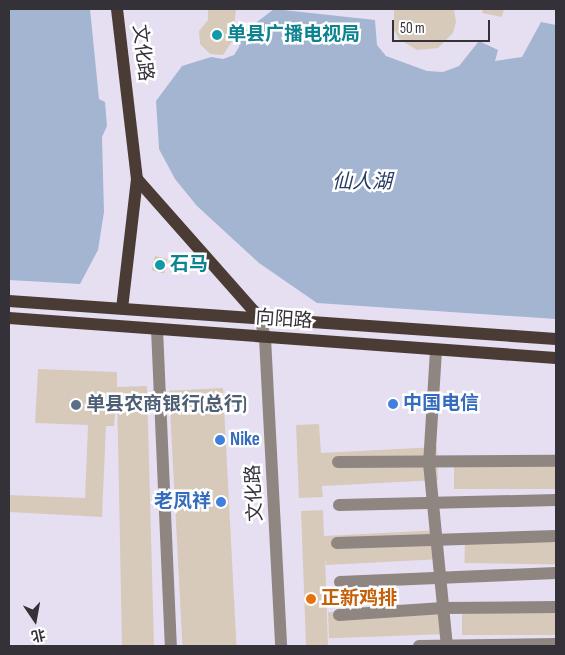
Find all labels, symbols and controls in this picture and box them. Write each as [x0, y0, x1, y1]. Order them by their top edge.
scale bar [395, 10, 492, 42]
text: 50 m [400, 19, 425, 38]
street label: 文化路 [127, 23, 157, 83]
place label: 单县广播电视局 [227, 24, 360, 46]
marker: 单县广播电视局 [211, 29, 223, 41]
water label: 仙人湖 [332, 170, 392, 194]
place label: 石马 [170, 254, 208, 276]
marker: 石马 [154, 259, 166, 271]
street label: 向阳路 [255, 307, 313, 333]
place label: 中国电信 [403, 393, 479, 415]
place label: 单县农商银行(总行) [86, 394, 247, 416]
marker: 中国电信 [387, 398, 399, 410]
marker: 单县农商银行(总行) [70, 399, 82, 411]
place label: Nike [230, 429, 260, 451]
marker: Nike [214, 434, 226, 446]
street label: 文化路 [242, 464, 268, 522]
place label: 老凤祥 [154, 491, 211, 513]
marker: 老凤祥 [215, 496, 227, 508]
place label: 正新鸡排 [321, 588, 397, 610]
marker: 正新鸡排 [305, 593, 317, 605]
north arrow [10, 595, 60, 645]
text: 北 [30, 625, 47, 645]

